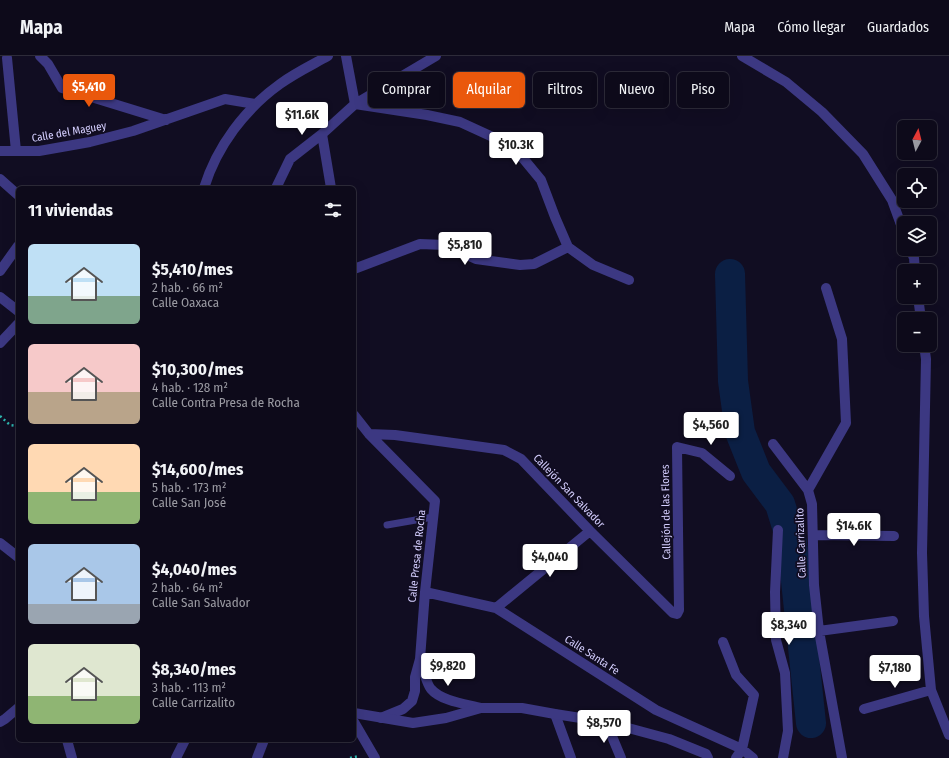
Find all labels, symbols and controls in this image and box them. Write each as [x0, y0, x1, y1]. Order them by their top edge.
text: Mapa [20, 16, 63, 39]
text: Mapa [724, 19, 755, 36]
text: Cómo llegar [777, 19, 845, 36]
text: Guardados [867, 19, 929, 36]
chip: Comprar [368, 72, 445, 108]
chip: Alquilar [453, 72, 525, 108]
chip: Filtros [533, 72, 597, 108]
chip: Nuevo [605, 72, 669, 108]
chip: Piso [677, 72, 729, 108]
pin: $5,410 [56, 74, 122, 108]
text: $5,410 [72, 79, 106, 94]
pin: $11.6K [269, 102, 335, 136]
text: $11.6K [285, 107, 319, 122]
street label: Calle del Maguey [31, 119, 107, 145]
north arrow [897, 120, 937, 160]
map controls [897, 120, 937, 352]
pin: $10.3K [483, 132, 549, 166]
text: $10.3K [498, 137, 534, 152]
button: locate [897, 168, 937, 208]
icon: filters [322, 199, 344, 221]
text: 11 viviendas [28, 200, 113, 221]
button: layers [897, 216, 937, 256]
pin: $5,810 [432, 232, 498, 266]
text: $5,810 [448, 237, 482, 252]
text: $5,410/mes [152, 259, 233, 280]
icon: home [60, 260, 108, 308]
button: + [897, 264, 937, 304]
text: 2 hab. · 66 m² [152, 280, 223, 295]
text: Calle Oaxaca [152, 295, 219, 310]
button: − [897, 312, 937, 352]
text: $10,300/mes [152, 359, 244, 380]
icon: home [60, 360, 108, 408]
text: 4 hab. · 128 m² [152, 380, 228, 395]
text: Calle Contra Presa de Rocha [152, 395, 300, 410]
pin: $4,560 [678, 412, 744, 446]
text: $4,560 [693, 417, 729, 432]
street label: Callejón San Salvador [531, 451, 608, 531]
text: $14,600/mes [152, 459, 243, 480]
icon: home [60, 460, 108, 508]
street label: Callejón de las Flores [659, 464, 673, 560]
text: 5 hab. · 173 m² [152, 480, 226, 495]
text: Calle San José [152, 495, 226, 510]
street label: Calle Carrizalito [793, 507, 809, 578]
street label: Calle Presa de Rocha [406, 509, 428, 603]
pin: $14.6K [821, 513, 887, 547]
text: $14.6K [836, 518, 872, 533]
pin: $4,040 [517, 544, 583, 578]
text: $4,040 [532, 549, 568, 564]
text: $4,040/mes [152, 559, 237, 580]
icon: home [60, 560, 108, 608]
text: 2 hab. · 64 m² [152, 580, 223, 595]
text: Calle San Salvador [152, 595, 250, 610]
pin: $8,340 [756, 612, 822, 646]
text: $8,340 [771, 617, 807, 632]
street label: Calle Santa Fe [562, 633, 622, 677]
pin: $9,820 [415, 653, 481, 687]
pin: $7,180 [862, 655, 928, 689]
text: $9,820 [430, 658, 466, 673]
text: $8,340/mes [152, 659, 236, 680]
icon: home [60, 660, 108, 708]
text: $7,180 [879, 660, 911, 675]
text: 3 hab. · 113 m² [152, 680, 226, 695]
text: Calle Carrizalito [152, 695, 235, 710]
pin: $8,570 [571, 710, 637, 744]
text: $8,570 [586, 715, 622, 730]

